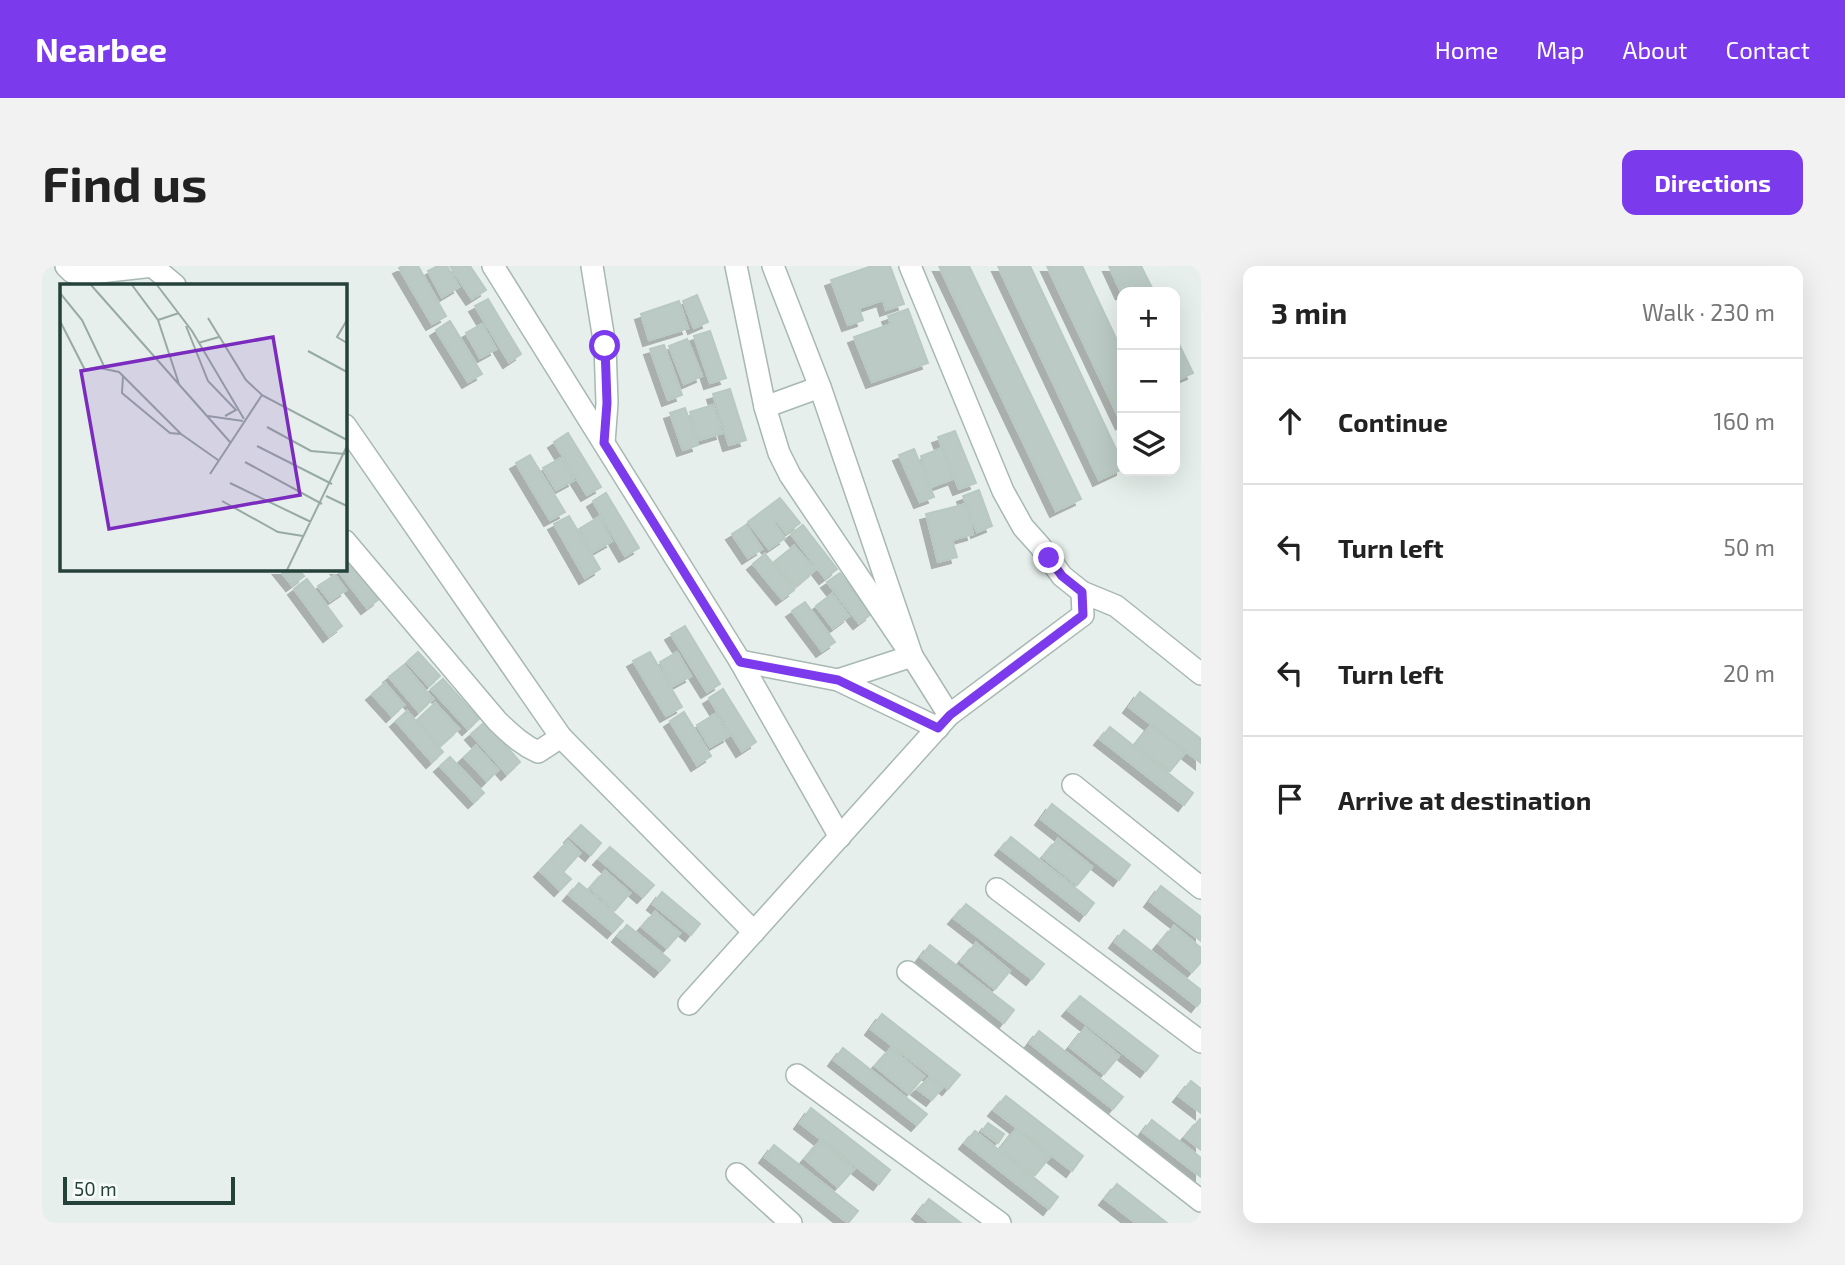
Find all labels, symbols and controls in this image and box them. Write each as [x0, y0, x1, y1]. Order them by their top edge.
text: Nearbee [35, 29, 167, 69]
text: Home [1435, 35, 1498, 64]
text: Map [1536, 35, 1584, 64]
text: About [1622, 35, 1688, 64]
text: Contact [1726, 35, 1810, 64]
button: Directions [1622, 150, 1803, 215]
text: Find us [42, 153, 207, 212]
inset map [60, 284, 346, 570]
map controls [1117, 287, 1180, 476]
button: + [1117, 287, 1180, 350]
text: 3 min [1271, 294, 1347, 330]
text: Walk · 230 m [1642, 298, 1775, 326]
route start [589, 330, 620, 361]
button: − [1117, 350, 1180, 413]
icon: ahead [1271, 402, 1309, 440]
text: Continue [1338, 406, 1448, 437]
text: 160 m [1714, 407, 1775, 435]
button: layers [1117, 413, 1180, 476]
icon: left [1271, 528, 1309, 566]
text: Turn left [1338, 532, 1444, 563]
text: 50 m [1724, 533, 1775, 561]
route end [1033, 542, 1064, 573]
icon: left [1271, 654, 1309, 692]
text: Turn left [1338, 658, 1444, 689]
text: 20 m [1723, 659, 1775, 687]
icon: arrive [1271, 780, 1309, 818]
text: Arrive at destination [1338, 784, 1591, 815]
scale bar [63, 1174, 234, 1206]
text: 50 m [74, 1177, 117, 1200]

